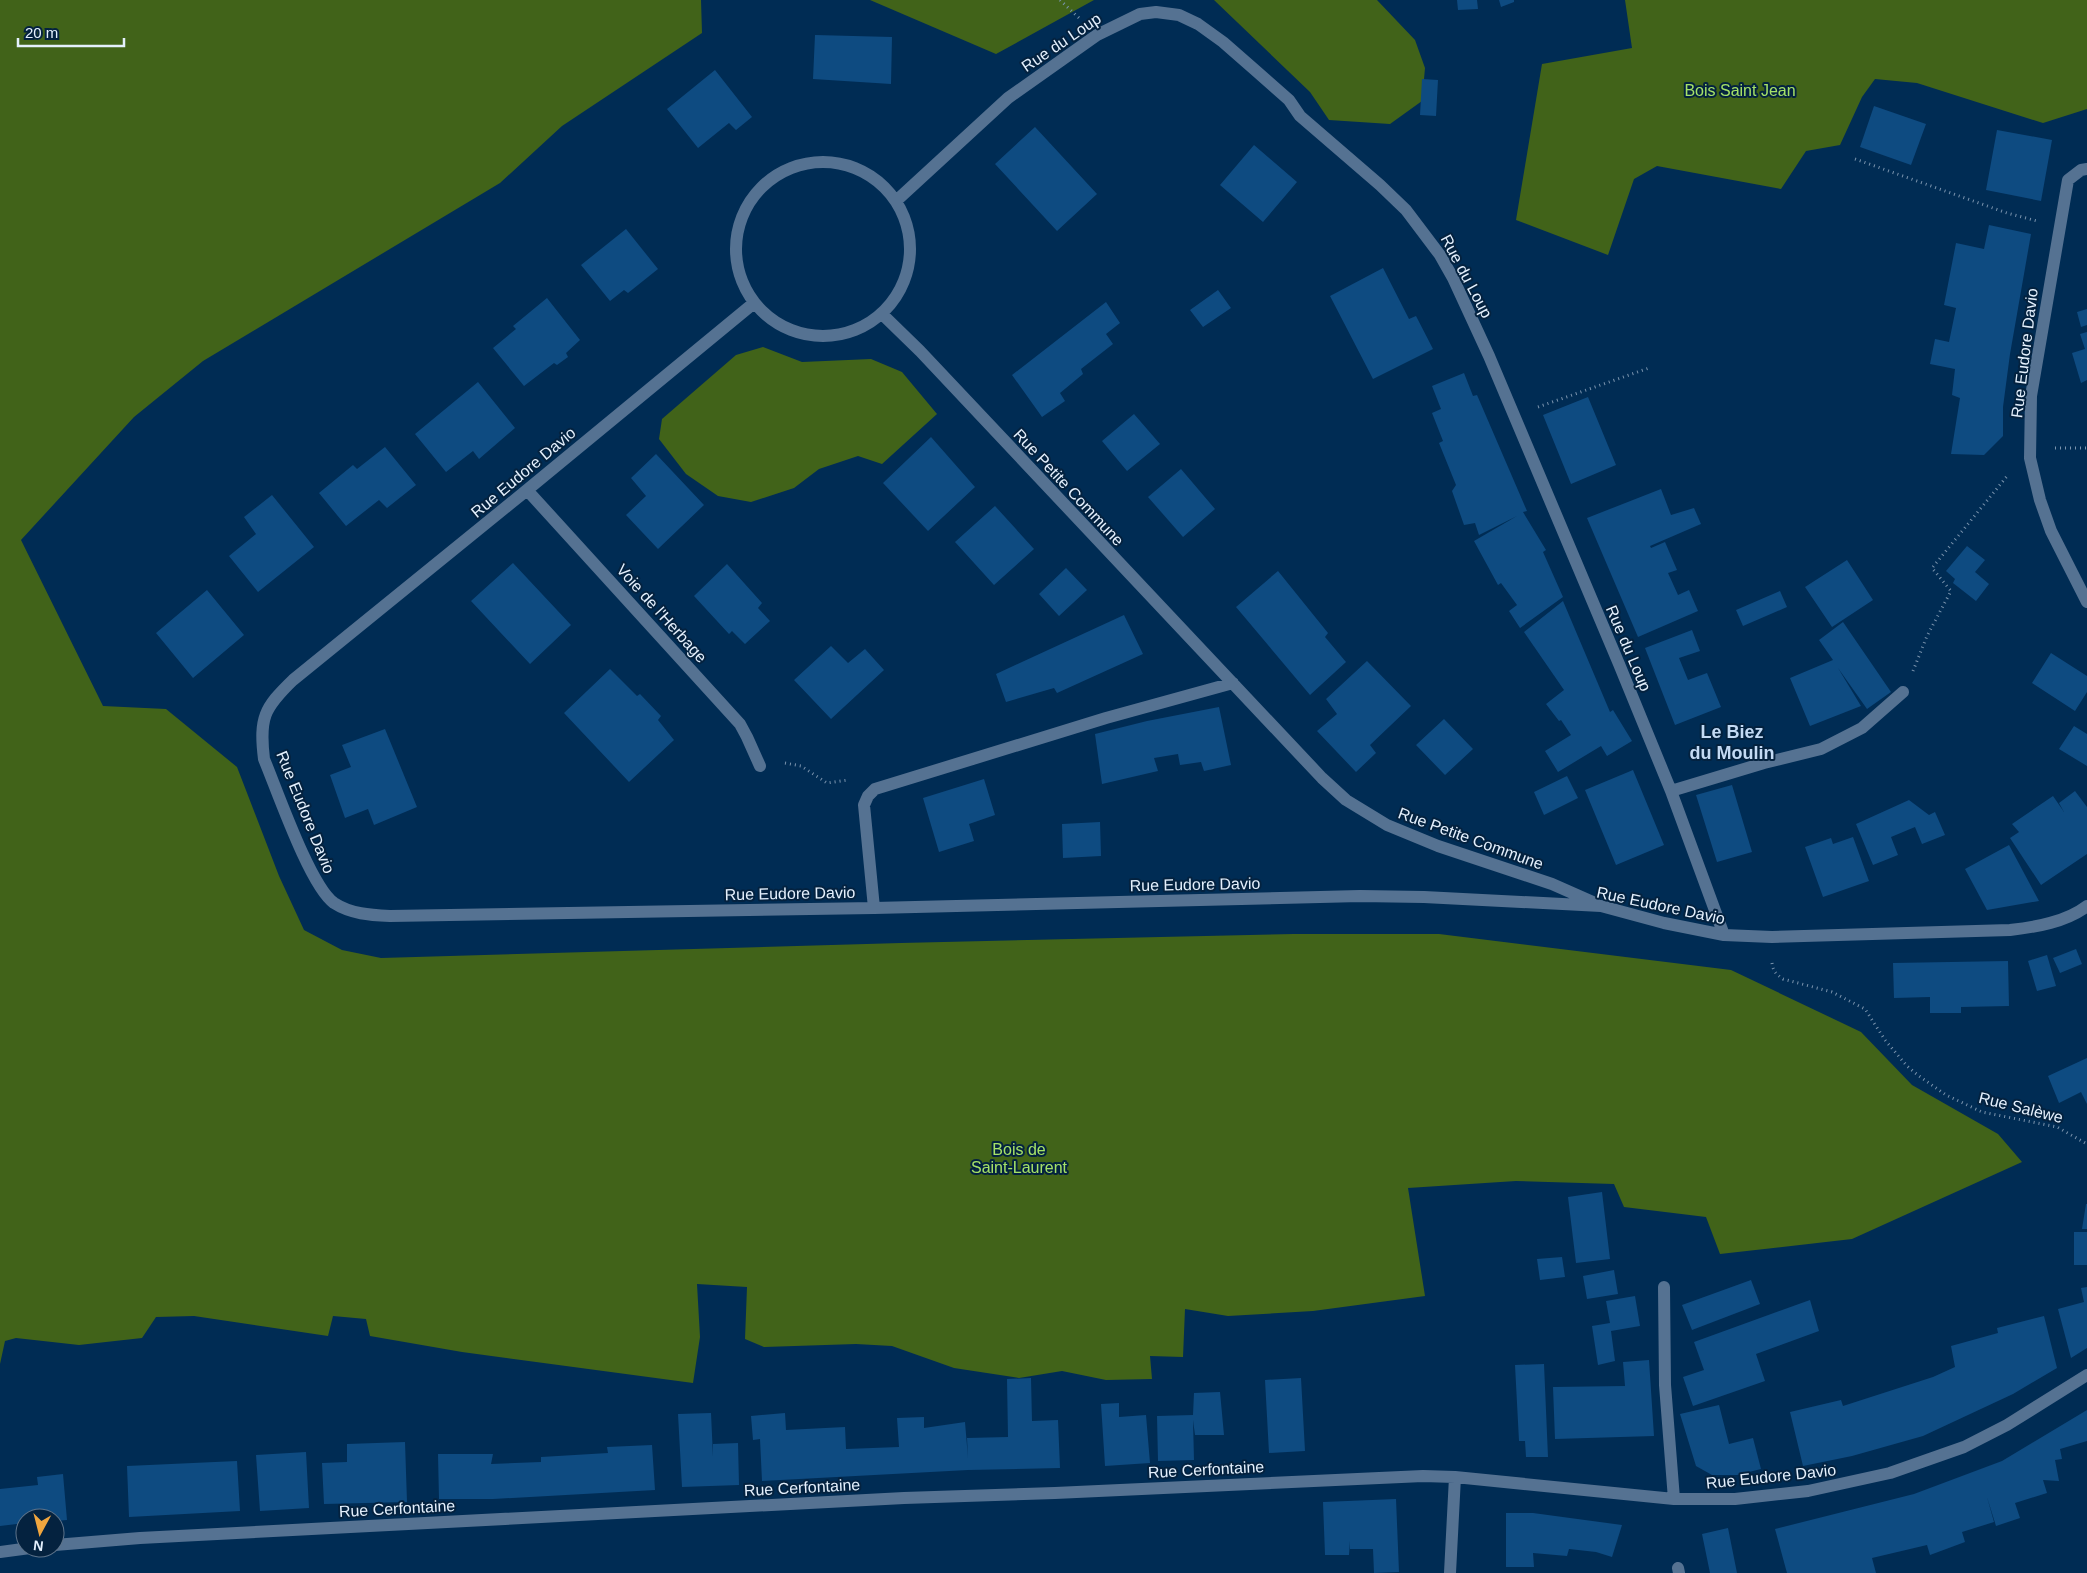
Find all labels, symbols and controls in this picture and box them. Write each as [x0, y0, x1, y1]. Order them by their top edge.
street label: Rue du Loup [1019, 10, 1104, 75]
scale bar [18, 15, 124, 47]
text: 20 m [25, 24, 58, 41]
park label: Bois Saint Jean [1684, 82, 1796, 99]
street label: Rue du Loup [1438, 232, 1496, 321]
street label: Rue Eudore Davio [2008, 287, 2041, 419]
street label: Rue Eudore Davio [468, 424, 579, 521]
street label: Rue Petite Commune [1010, 426, 1127, 549]
street label: Voie de l'Herbage [613, 561, 710, 666]
street label: Rue du Loup [1603, 603, 1654, 694]
district label: Le Biez du Moulin [1690, 722, 1774, 763]
street label: Rue Eudore Davio [273, 748, 338, 876]
street label: Rue Petite Commune [1396, 804, 1546, 873]
street label: Rue Eudore Davio [1129, 875, 1261, 894]
street label: Rue Eudore Davio [724, 884, 856, 903]
street label: Rue Eudore Davio [1595, 884, 1727, 927]
street label: Rue Salèwe [1977, 1089, 2065, 1126]
park label: Bois de Saint-Laurent [971, 1141, 1068, 1176]
street label: Rue Cerfontaine [1147, 1458, 1265, 1481]
street label: Rue Eudore Davio [1705, 1461, 1837, 1492]
street label: Rue Cerfontaine [743, 1476, 861, 1499]
street label: Rue Cerfontaine [338, 1497, 456, 1520]
north arrow [15, 1508, 65, 1558]
text: N [32, 1537, 44, 1554]

